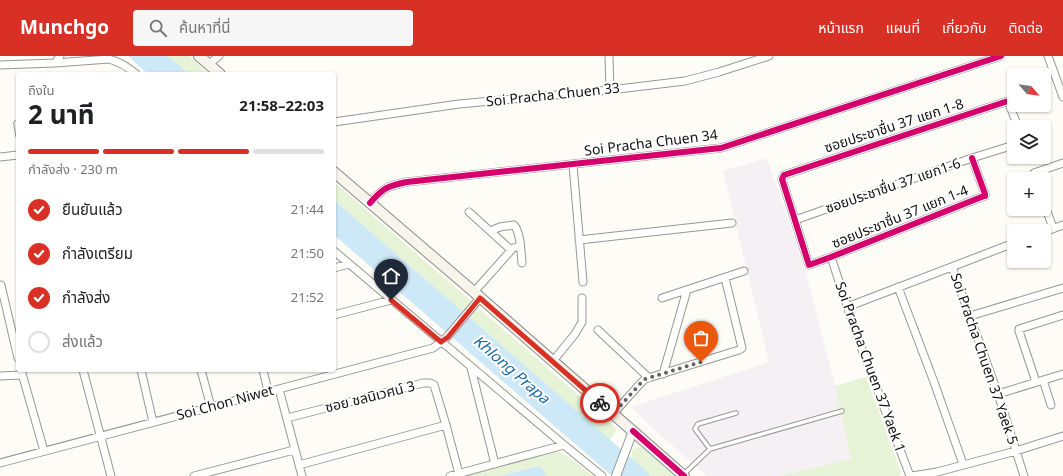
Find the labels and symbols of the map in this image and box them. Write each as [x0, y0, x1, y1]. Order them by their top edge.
north arrow [1007, 68, 1051, 112]
street label: Soi Pracha Chuen 33 [485, 78, 621, 112]
street label: ซอยประชาชื่น 37 แยก 1-8 [822, 94, 966, 158]
street label: Soi Pracha Chuen 34 [583, 124, 719, 162]
street label: ซอยประชาชื่น 37 แยก1-6 [822, 153, 964, 219]
street label: ซอยประชาชื่น 37 แยก 1-4 [829, 180, 971, 254]
pin [374, 259, 408, 300]
street label: Soi Pracha Chuen 37 Yaek 5 [945, 270, 1023, 448]
street label: Soi Pracha Chuen 37 Yaek 1 [829, 279, 911, 455]
pin [684, 321, 718, 362]
water label: Khlong Prapa [468, 330, 555, 410]
street label: ซอย ชลนิเวศน์ 3 [323, 376, 417, 418]
street label: Soi Chon Niwet [174, 380, 276, 426]
courier [580, 383, 620, 423]

